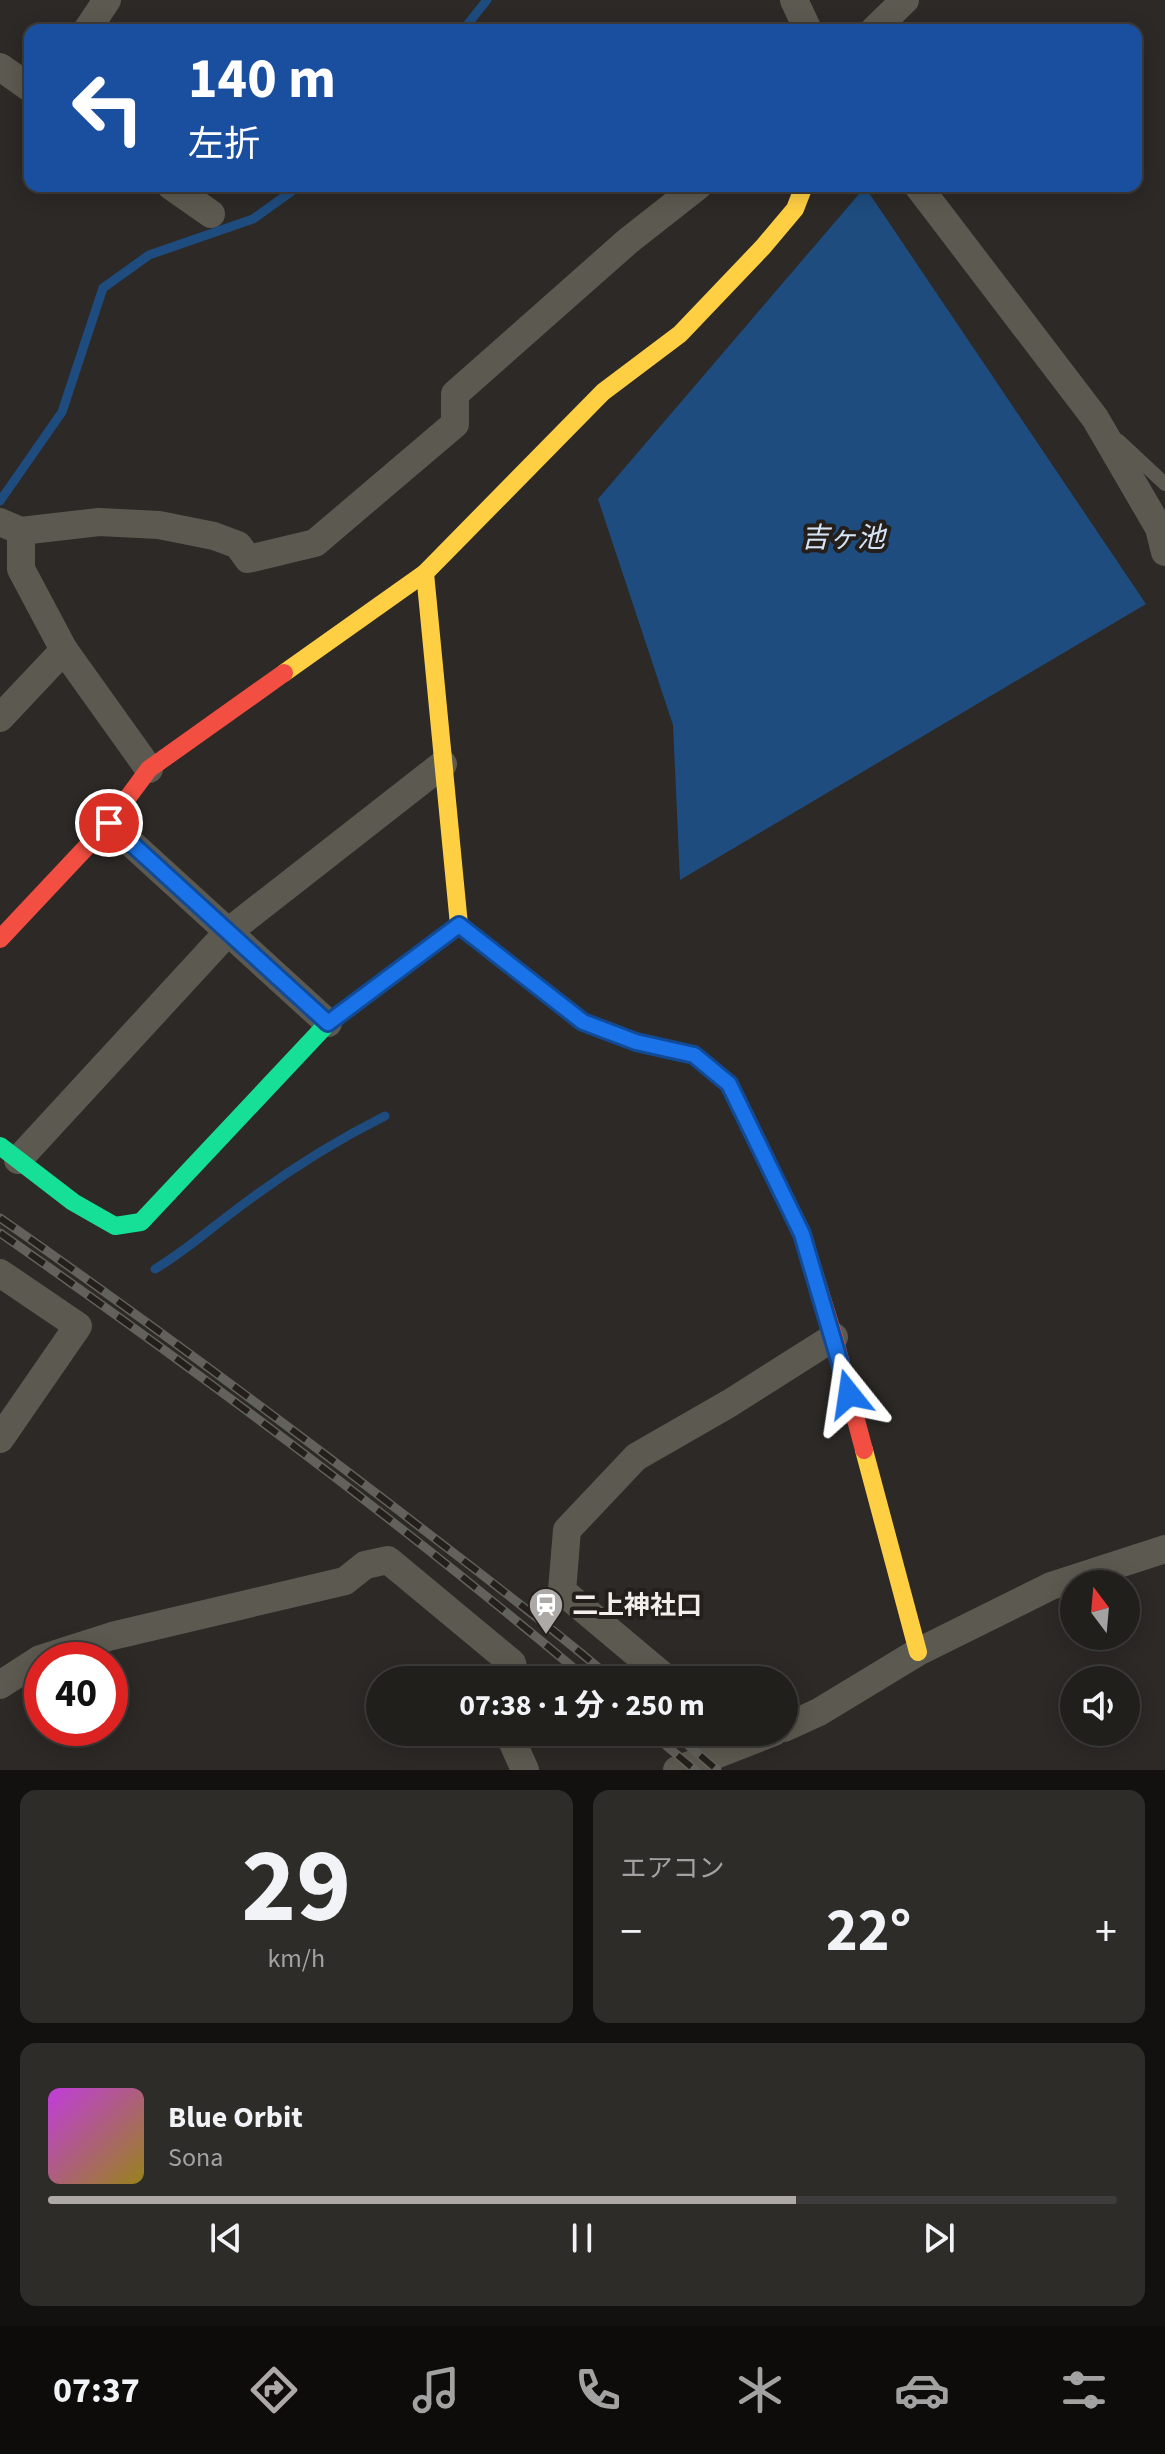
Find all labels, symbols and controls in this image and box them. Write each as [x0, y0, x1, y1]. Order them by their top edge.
text: 140 m [188, 40, 336, 119]
icon: left [56, 56, 160, 160]
text: 左折 [188, 119, 260, 170]
water label: 吉ヶ池 [801, 518, 888, 558]
pin [75, 789, 143, 857]
icon: arrive [87, 801, 131, 845]
position arrow [807, 1352, 891, 1436]
north arrow [1060, 1570, 1140, 1650]
map controls [1060, 1570, 1140, 1746]
station icon: 二上神社口 [527, 1586, 565, 1636]
place label: 二上神社口 [572, 1587, 702, 1624]
speed limit sign: 40 [24, 1642, 128, 1746]
button: sound [1060, 1666, 1140, 1746]
text: 07:38 · 1 分 · 250 m [459, 1684, 705, 1727]
text: 29 [241, 1814, 351, 1962]
text: エアコン [621, 1850, 725, 1887]
text: 22° [826, 1889, 911, 1974]
text: − [621, 1901, 642, 1964]
text: + [1095, 1901, 1117, 1964]
text: km/h [267, 1940, 325, 1977]
text: Blue Orbit [168, 2096, 303, 2139]
text: Sona [168, 2139, 223, 2176]
icon: previous [204, 2216, 248, 2260]
icon: pause [560, 2216, 604, 2260]
icon: next [917, 2216, 961, 2260]
icon: directions [246, 2362, 302, 2418]
icon: music [408, 2362, 464, 2418]
icon: phone [570, 2362, 626, 2418]
icon: climate [732, 2362, 788, 2418]
icon: car [894, 2362, 950, 2418]
icon: filters [1056, 2362, 1112, 2418]
text: 07:37 [53, 2365, 140, 2416]

